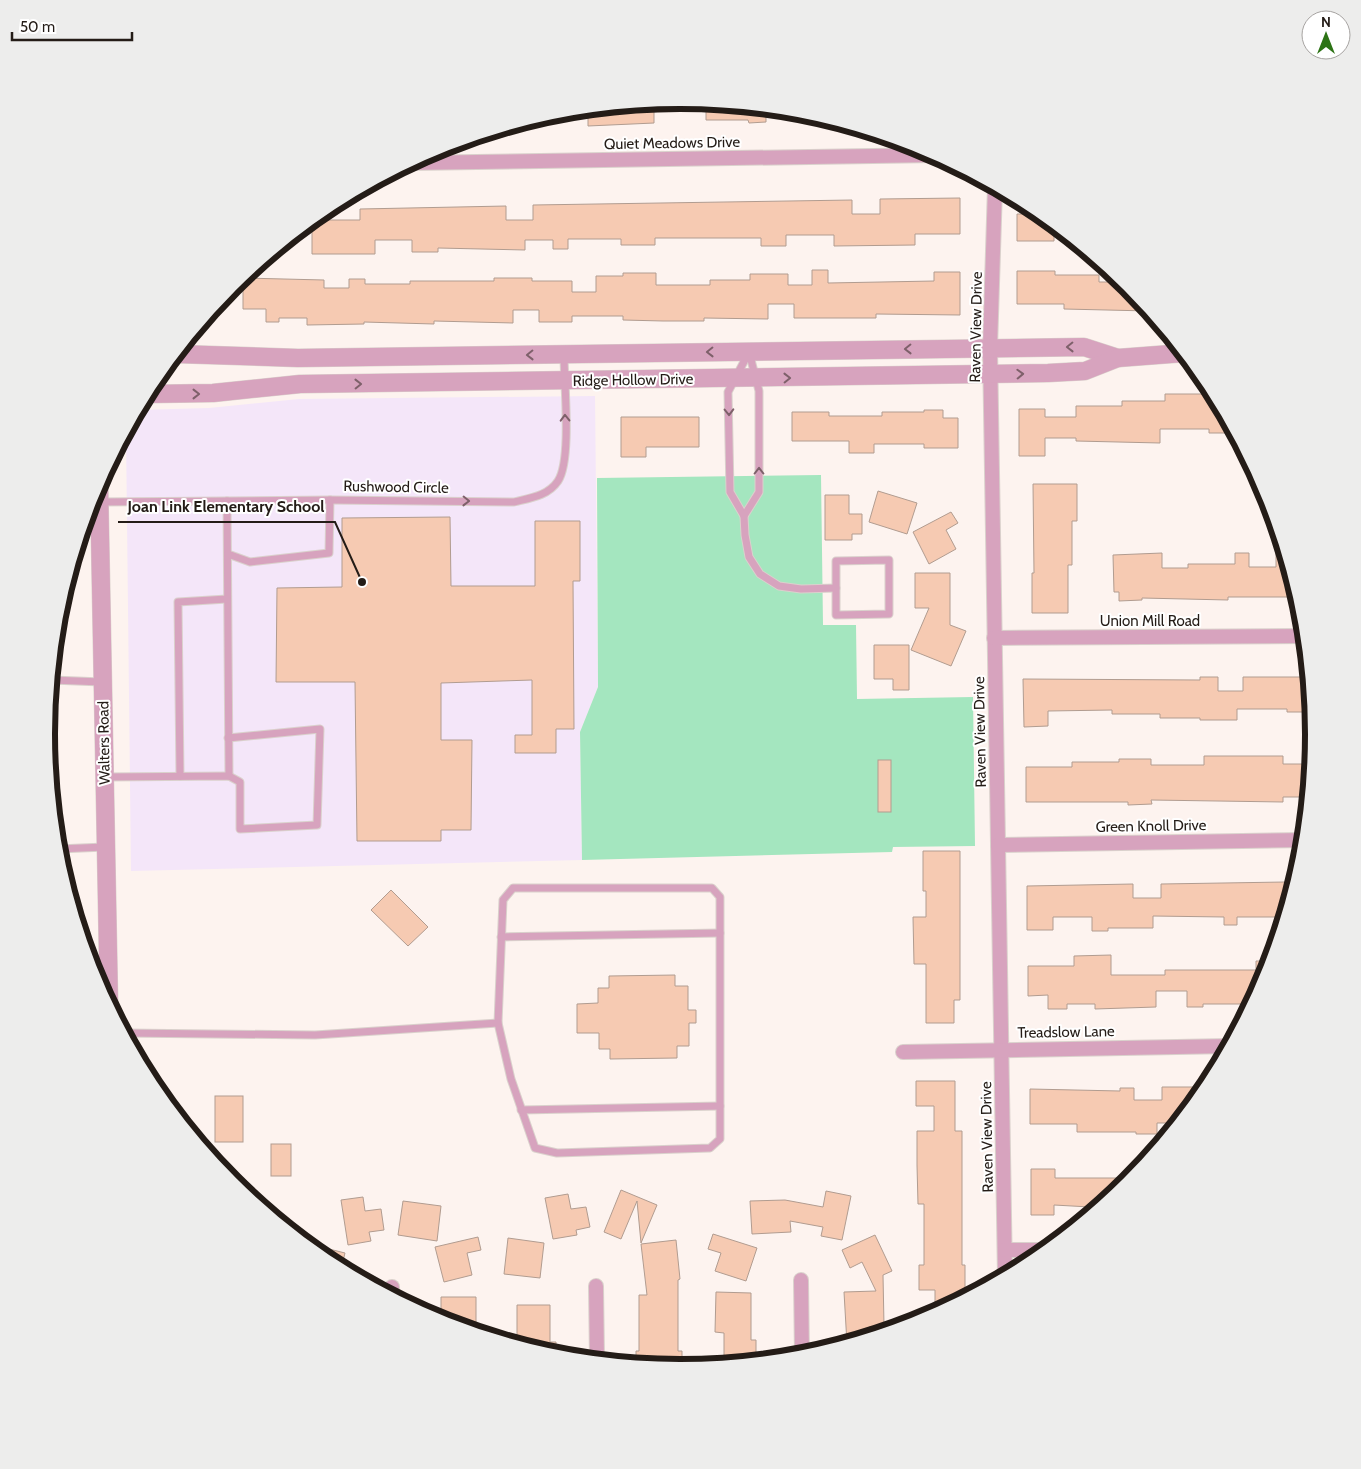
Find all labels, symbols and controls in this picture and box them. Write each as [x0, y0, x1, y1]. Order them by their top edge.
scale bar [12, 10, 132, 42]
north arrow [1301, 10, 1351, 60]
text: N [1321, 13, 1331, 31]
text: 50 m [20, 18, 55, 36]
street label: Quiet Meadows Drive [604, 133, 741, 153]
street label: Raven View Drive [966, 271, 986, 383]
one-way arrow [1066, 342, 1074, 353]
one-way arrow [904, 344, 912, 354]
one-way arrow [706, 347, 714, 357]
one-way arrow [526, 350, 534, 360]
one-way arrow [1016, 369, 1024, 379]
street label: Ridge Hollow Drive [573, 370, 694, 390]
one-way arrow [784, 373, 792, 383]
one-way arrow [354, 379, 362, 389]
one-way arrow [192, 389, 200, 399]
one-way arrow [723, 408, 734, 416]
one-way arrow [559, 414, 570, 422]
one-way arrow [754, 467, 764, 475]
street label: Rushwood Circle [343, 477, 449, 497]
callout: Joan Link Elementary School [118, 491, 335, 522]
one-way arrow [462, 496, 470, 506]
text: Joan Link Elementary School [127, 497, 324, 516]
street label: Union Mill Road [1100, 612, 1200, 630]
street label: Raven View Drive [970, 676, 990, 788]
street label: Walters Road [94, 701, 114, 785]
street label: Green Knoll Drive [1095, 816, 1207, 836]
street label: Treadslow Lane [1017, 1022, 1115, 1042]
street label: Raven View Drive [977, 1081, 997, 1193]

